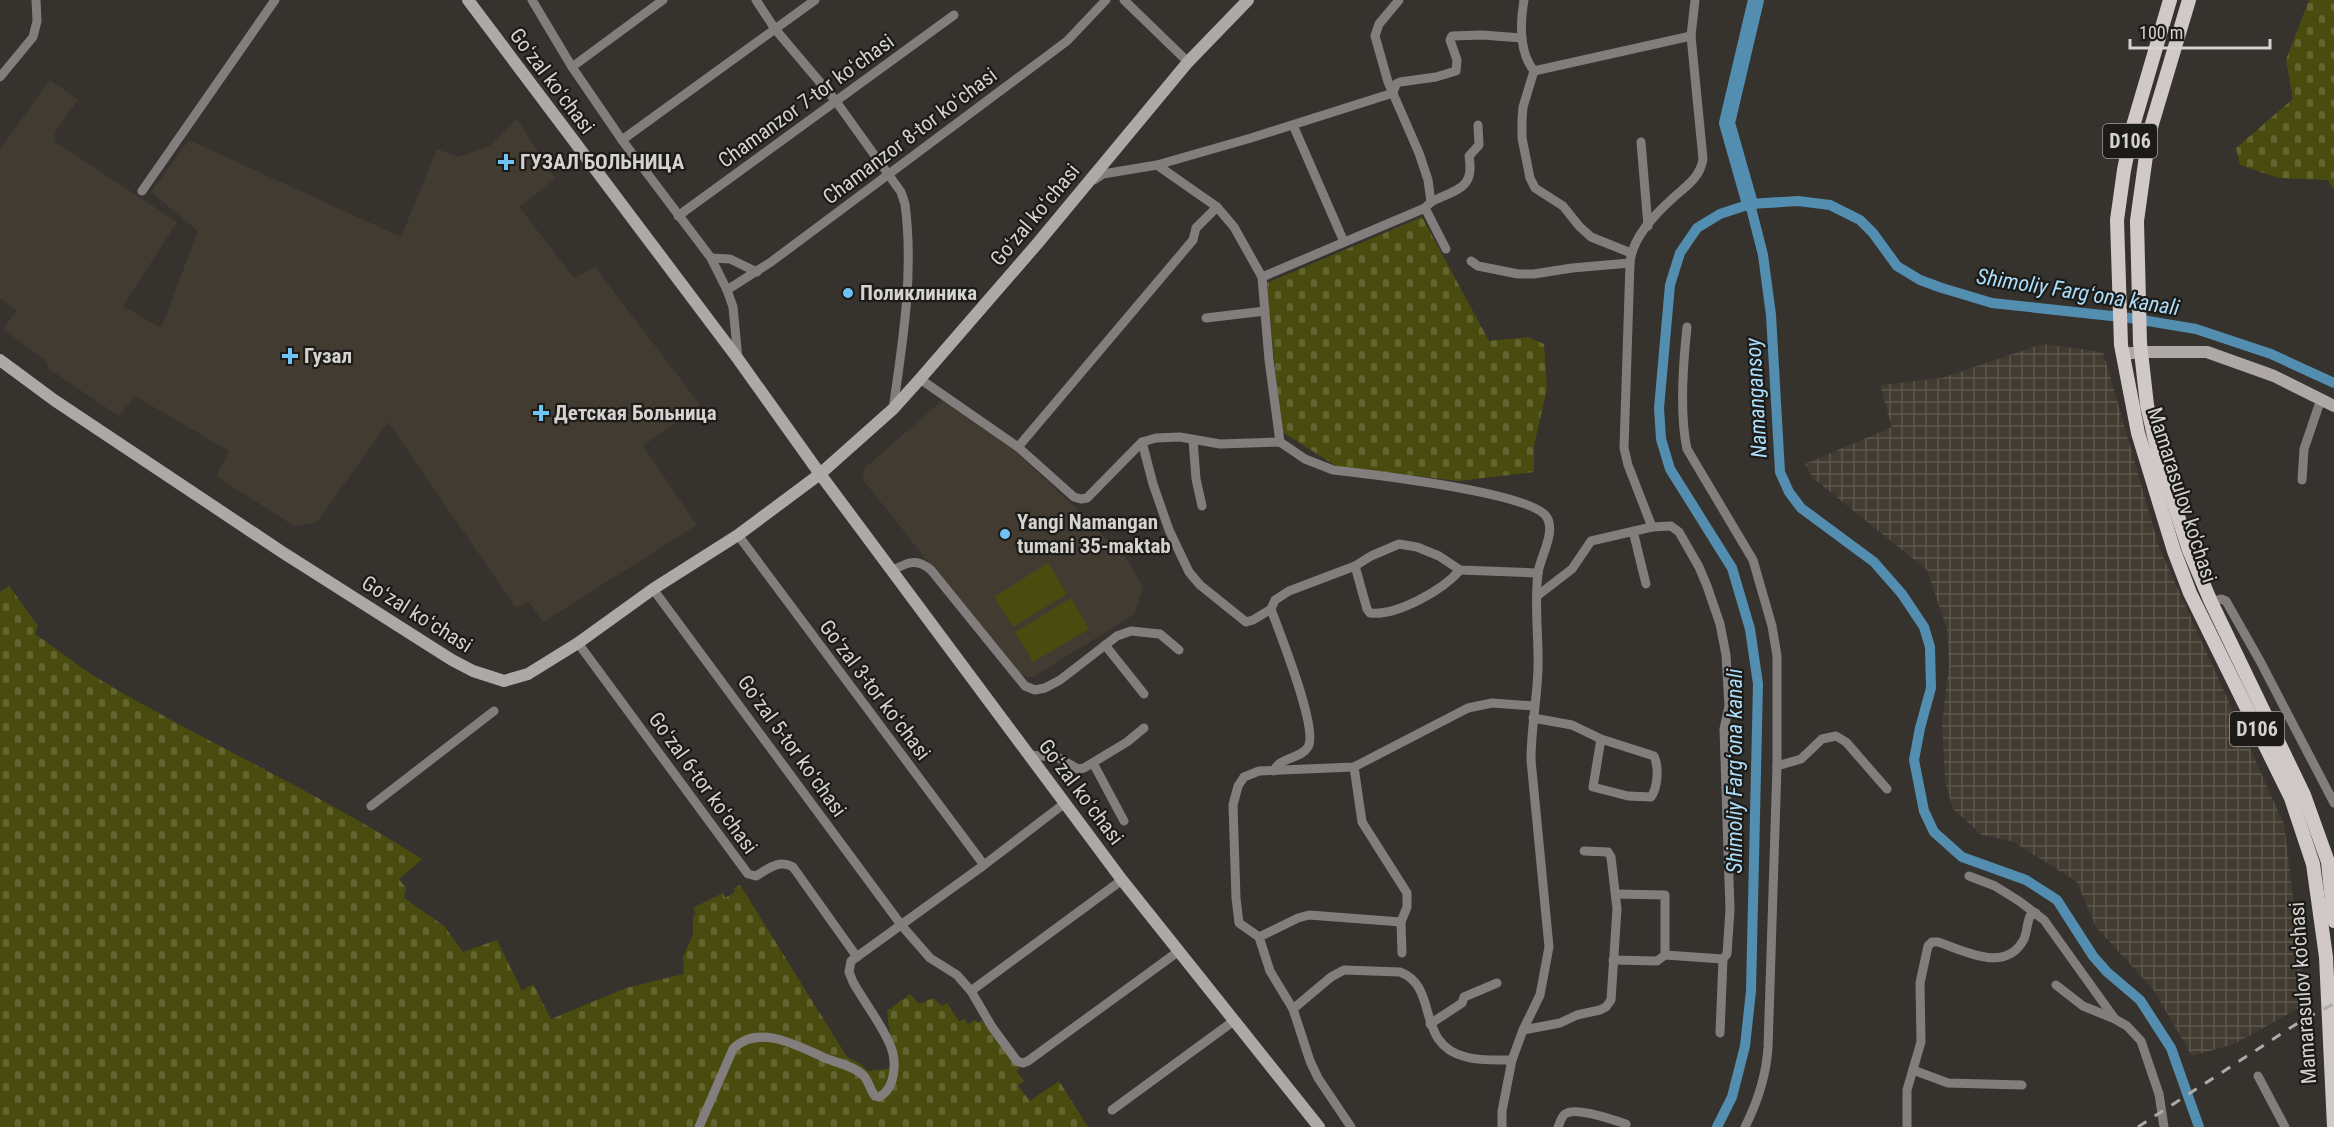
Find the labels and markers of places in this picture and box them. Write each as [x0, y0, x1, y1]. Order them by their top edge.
place label: ГУЗАЛ БОЛЬНИЦА [520, 150, 685, 174]
marker: ГУЗАЛ БОЛЬНИЦА [497, 153, 515, 171]
place label: Поликлиника [860, 281, 977, 305]
marker: Поликлиника [841, 286, 855, 300]
place label: Гузал [304, 344, 352, 368]
marker: Гузал [281, 347, 299, 365]
place label: Детская Больница [554, 401, 717, 425]
marker: Детская Больница [532, 404, 550, 422]
place label: Yangi Namangan tumani 35-maktab [1017, 510, 1171, 558]
marker: Yangi Namangan tumani 35-maktab [998, 527, 1012, 541]

